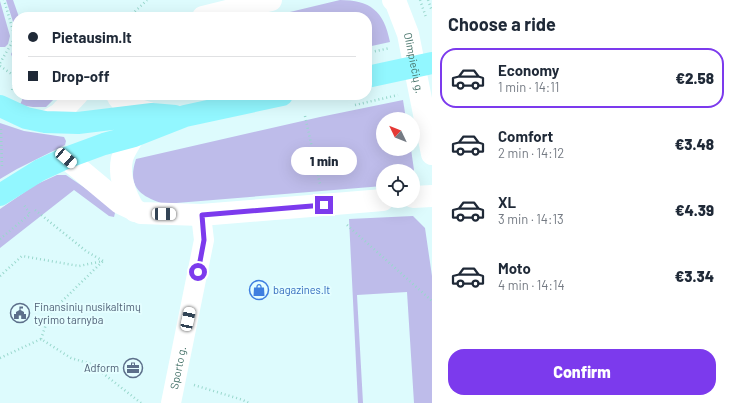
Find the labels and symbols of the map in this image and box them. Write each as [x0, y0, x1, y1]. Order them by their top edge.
street label: Olimpiečių g. [402, 31, 427, 94]
north arrow [376, 112, 420, 156]
car [53, 146, 79, 170]
callout: 1 min [291, 147, 357, 175]
route end [315, 196, 333, 214]
car [152, 208, 176, 220]
route start [189, 263, 207, 281]
shop icon: bagazines.lt [248, 279, 270, 301]
place label: bagazines.lt [273, 283, 330, 296]
place label: Finansinių nusikaltimų tyrimo tarnyba [34, 300, 141, 326]
public building icon: Finansinių nusikaltimų tyrimo tarnyba [9, 302, 31, 324]
car [180, 306, 196, 332]
street label: Sporto g. [167, 345, 188, 390]
office icon: Adform [122, 357, 144, 379]
place label: Adform [84, 361, 119, 374]

